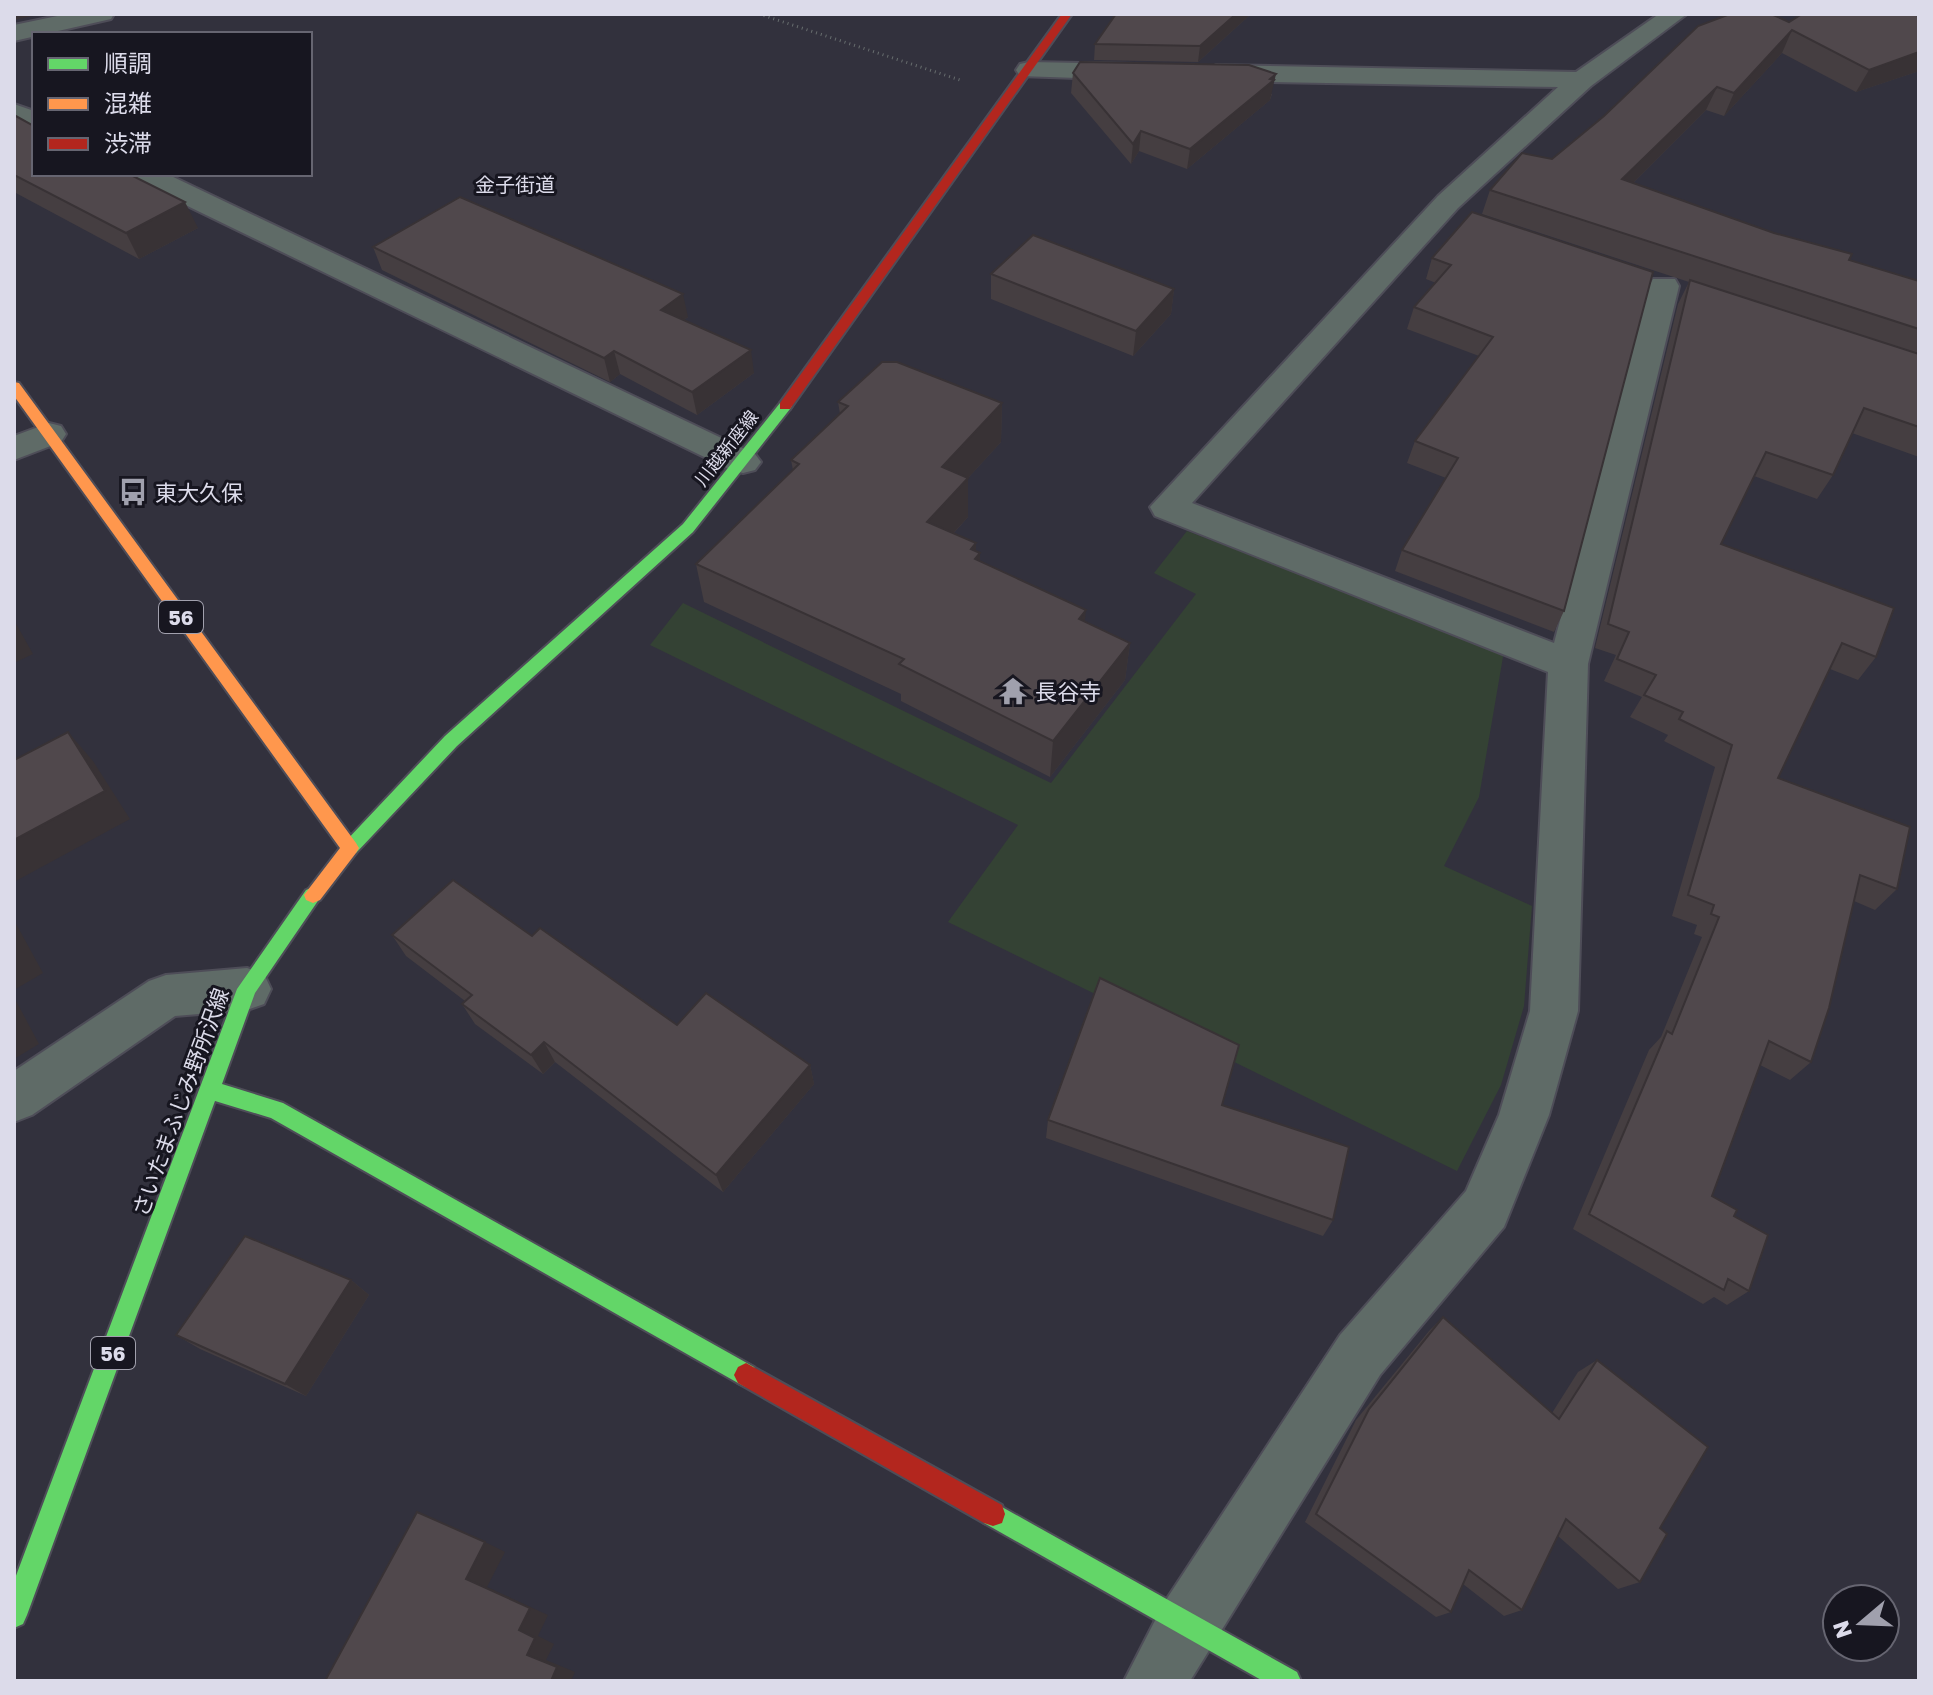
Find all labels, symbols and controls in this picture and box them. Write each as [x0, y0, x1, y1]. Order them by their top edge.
legend [32, 32, 312, 176]
text: 順調 [104, 48, 152, 77]
text: 混雑 [104, 88, 152, 117]
text: 渋滞 [104, 128, 152, 157]
district label: 金子街道 [475, 172, 555, 196]
street label: 川越新座線 [690, 406, 762, 490]
bus stop icon: 東大久保 [118, 477, 148, 507]
place label: 東大久保 [155, 479, 243, 506]
road number: 56 [159, 601, 203, 633]
temple icon: 長谷寺 [998, 676, 1028, 706]
place label: 長谷寺 [1035, 678, 1101, 705]
street label: さいたまふじみ野所沢線 [126, 984, 234, 1220]
road number: 56 [91, 1337, 135, 1369]
north arrow [1821, 1583, 1901, 1663]
text: N [1826, 1617, 1857, 1642]

